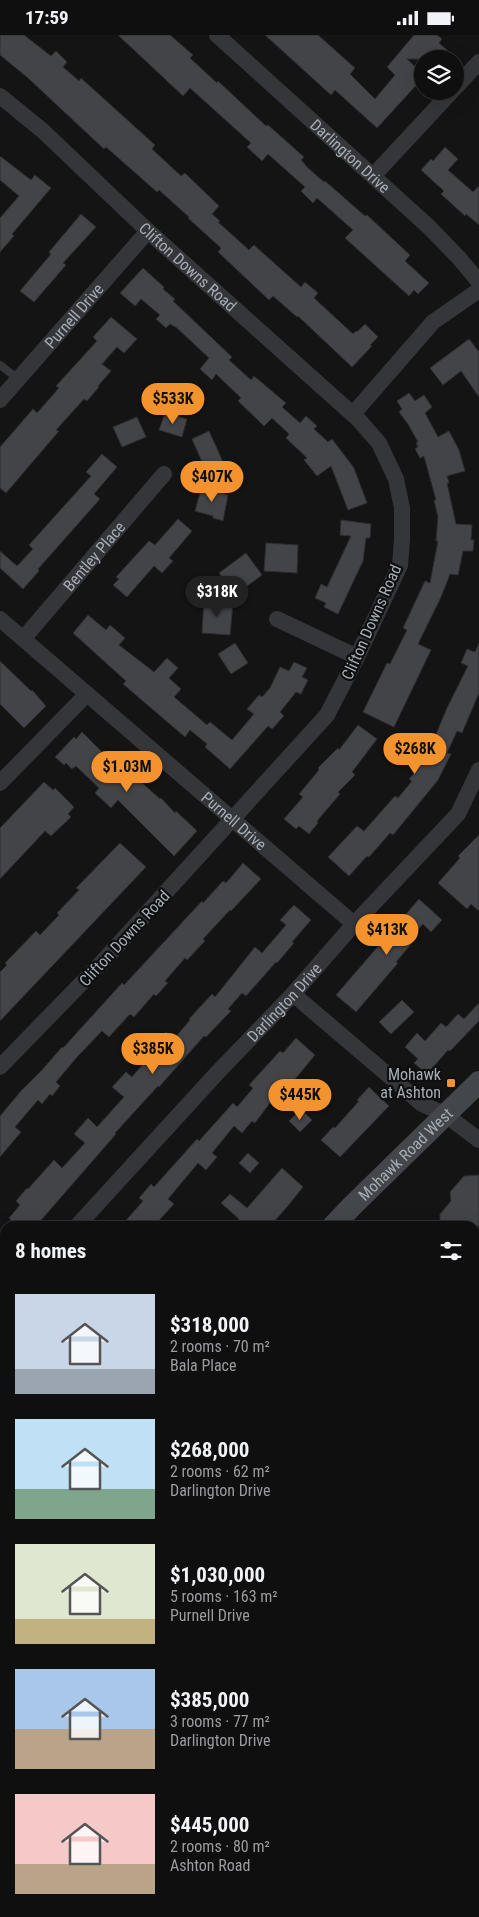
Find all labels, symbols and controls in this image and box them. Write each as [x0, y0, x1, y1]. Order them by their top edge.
text: 17:59 [25, 6, 69, 29]
map controls [414, 50, 464, 100]
button: layers [414, 50, 464, 100]
street label: Darlington Drive [306, 115, 394, 197]
street label: Clifton Downs Road [135, 219, 240, 316]
street label: Purnell Drive [41, 280, 108, 352]
pin: $533K [138, 383, 208, 425]
text: $533K [152, 389, 194, 408]
pin: $407K [177, 461, 247, 503]
text: $407K [191, 467, 233, 486]
street label: Bentley Place [59, 518, 129, 595]
street label: Clifton Downs Road [338, 562, 405, 683]
pin: $318K [182, 575, 252, 618]
text: $318K [196, 582, 238, 601]
pin: $268K [380, 733, 450, 775]
text: $268K [394, 739, 436, 758]
pin: $1.03M [86, 751, 168, 793]
text: $1.03M [102, 757, 152, 776]
street label: Purnell Drive [197, 788, 270, 854]
street label: Clifton Downs Road [75, 887, 174, 990]
pin: $413K [352, 913, 422, 956]
text: $413K [366, 920, 408, 939]
street label: Darlington Drive [243, 959, 326, 1046]
pin: $385K [118, 1033, 188, 1075]
text: $385K [132, 1039, 174, 1058]
place label: Mohawk at Ashton [380, 1065, 442, 1102]
marker: Mohawk at Ashton [445, 1077, 457, 1089]
pin: $445K [265, 1079, 335, 1121]
text: $445K [279, 1085, 321, 1104]
street label: Mohawk Road West [355, 1104, 457, 1205]
icon: filters [437, 1237, 465, 1265]
text: 8 homes [15, 1239, 86, 1263]
text: $318,000 [170, 1313, 249, 1337]
icon: home [55, 1314, 115, 1374]
text: 2 rooms · 70 m² [170, 1337, 270, 1356]
text: Bala Place [170, 1356, 237, 1375]
text: $268,000 [170, 1438, 249, 1462]
icon: home [55, 1439, 115, 1499]
text: 2 rooms · 62 m² [170, 1462, 270, 1481]
text: Darlington Drive [170, 1481, 271, 1500]
text: $1,030,000 [170, 1563, 265, 1587]
icon: home [55, 1564, 115, 1624]
text: 5 rooms · 163 m² [170, 1587, 278, 1606]
text: Purnell Drive [170, 1606, 250, 1625]
text: $385,000 [170, 1688, 249, 1712]
icon: home [55, 1689, 115, 1749]
text: 3 rooms · 77 m² [170, 1712, 270, 1731]
text: Darlington Drive [170, 1731, 271, 1750]
text: $445,000 [170, 1813, 249, 1837]
icon: home [55, 1814, 115, 1874]
text: 2 rooms · 80 m² [170, 1837, 270, 1856]
text: Ashton Road [170, 1856, 250, 1875]

